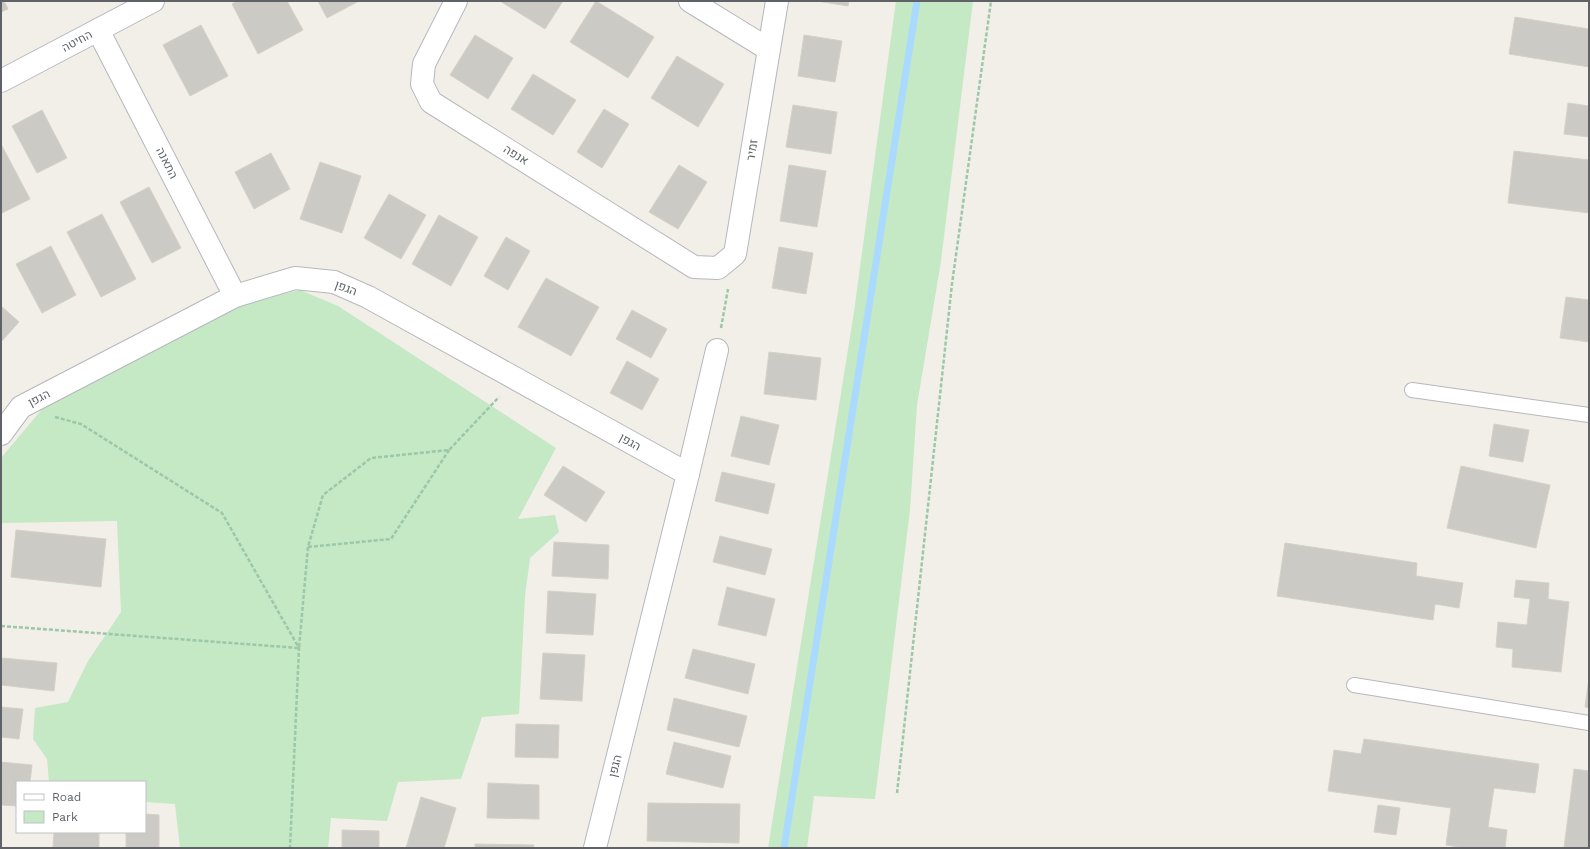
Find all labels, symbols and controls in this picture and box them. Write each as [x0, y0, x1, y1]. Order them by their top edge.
street label: החיטה [59, 27, 95, 55]
street label: זמיר [743, 138, 761, 162]
street label: אנפה [501, 142, 531, 168]
street label: התאנה [153, 145, 181, 181]
street label: הגפן [333, 277, 359, 299]
street label: הגפן [26, 387, 52, 409]
street label: הגפן [617, 430, 643, 454]
street label: הגפן [605, 753, 625, 779]
legend [16, 781, 146, 833]
text: Road [52, 790, 81, 804]
text: Park [52, 810, 78, 824]

